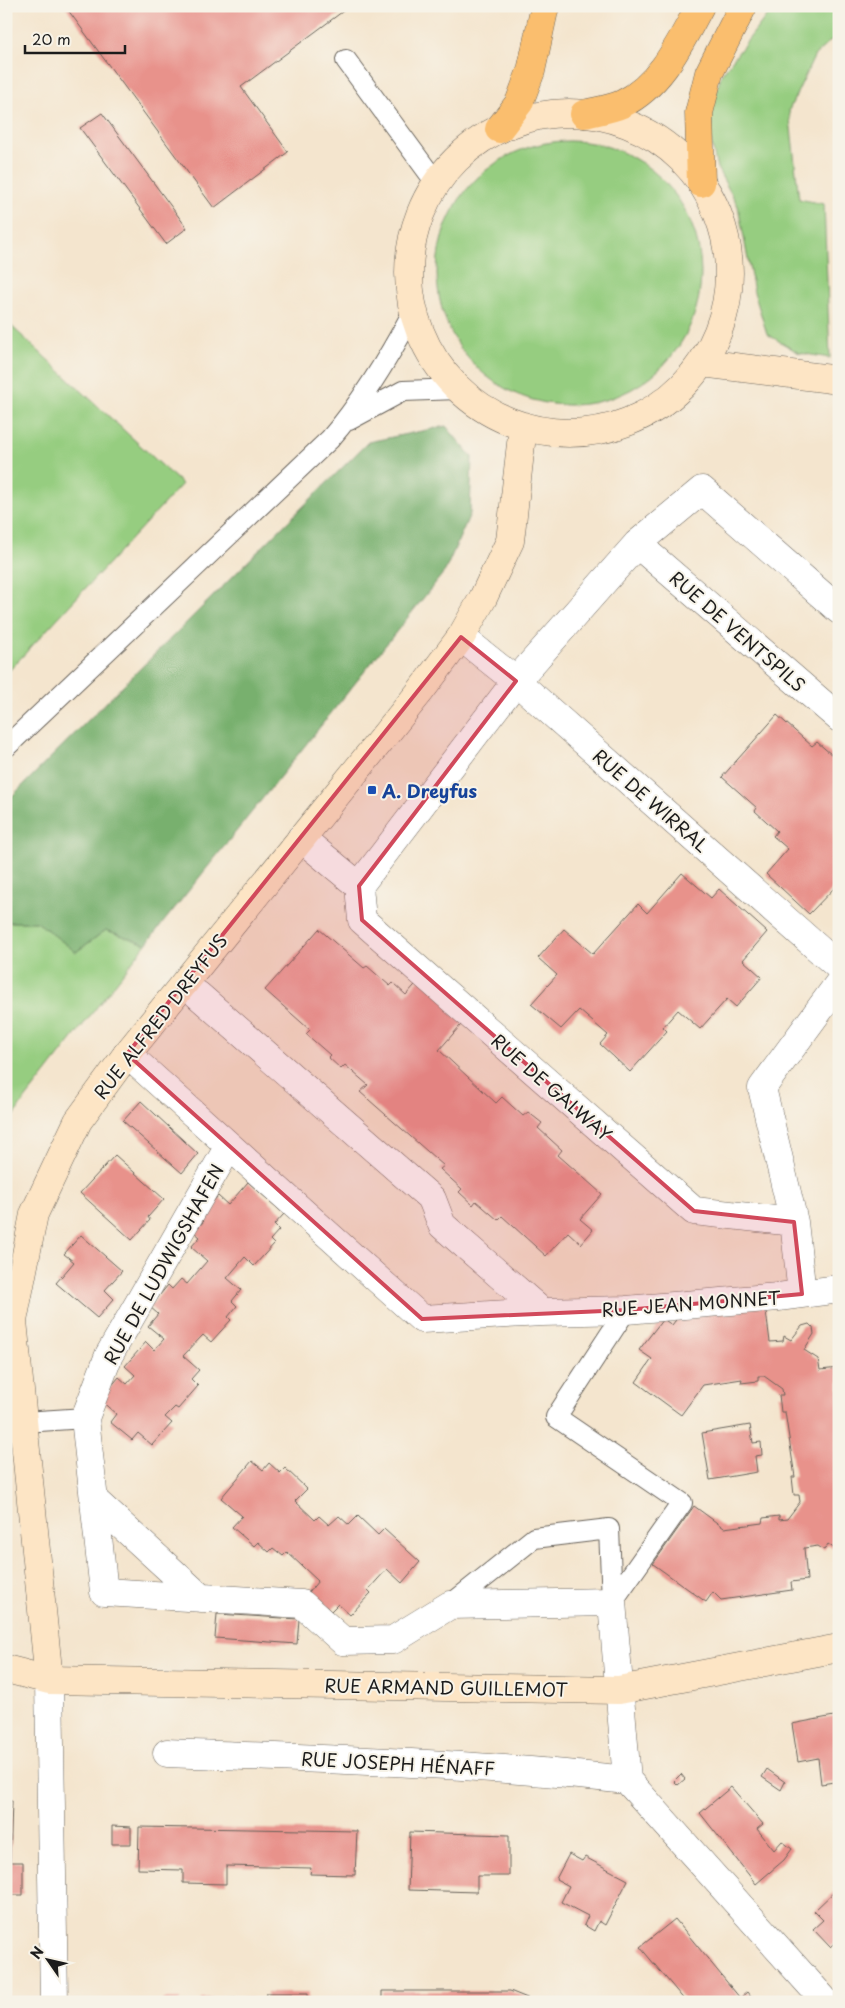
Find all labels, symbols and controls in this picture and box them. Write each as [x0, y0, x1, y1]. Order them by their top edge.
scale bar [25, 22, 125, 54]
text: 20 m [32, 27, 71, 50]
street label: RUE DE VENTSPILS [664, 564, 812, 698]
street label: RUE DE WIRRAL [587, 742, 715, 858]
place label: A. Dreyfus [381, 777, 478, 804]
marker: A. Dreyfus [366, 784, 378, 796]
street label: RUE ALFRED DREYFUS [87, 928, 233, 1104]
street label: RUE DE GALWAY [486, 1027, 619, 1147]
street label: RUE DE LUDWIGSHAFEN [96, 1159, 230, 1369]
street label: RUE JEAN MONNET [601, 1283, 782, 1323]
street label: RUE ARMAND GUILLEMOT [324, 1671, 569, 1703]
street label: RUE JOSEPH HÉNAFF [300, 1744, 496, 1782]
north arrow [22, 1936, 72, 1986]
text: N [25, 1942, 49, 1963]

